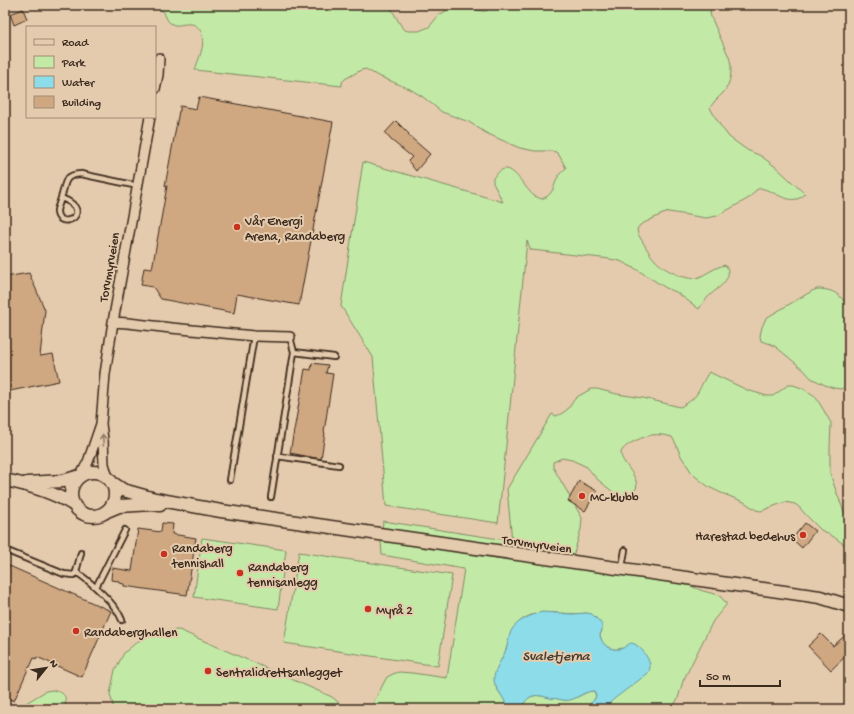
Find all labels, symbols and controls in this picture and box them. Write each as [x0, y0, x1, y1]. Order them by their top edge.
legend [26, 26, 156, 118]
text: Road [62, 37, 89, 51]
text: Park [61, 57, 87, 71]
text: Water [62, 77, 96, 91]
text: Building [61, 97, 101, 111]
place label: Vår Energi Arena, Randaberg [244, 215, 345, 245]
marker: Vår Energi Arena, Randaberg [232, 222, 242, 232]
street label: Torvmyrveien [97, 231, 124, 304]
one-way arrow [99, 434, 106, 447]
marker: MC-klubb [577, 491, 587, 501]
place label: MC-klubb [590, 491, 639, 506]
place label: Harestad bedehus [695, 530, 796, 545]
marker: Harestad bedehus [798, 530, 808, 540]
street label: Torvmyrveien [500, 533, 573, 558]
place label: Randaberg tennishall [171, 542, 233, 572]
marker: Randaberg tennishall [159, 549, 169, 559]
place label: Randaberg tennisanlegg [247, 561, 318, 591]
marker: Randaberg tennisanlegg [235, 568, 245, 578]
marker: Myrå 2 [363, 604, 373, 614]
place label: Myrå 2 [376, 604, 413, 619]
marker: Randaberghallen [71, 626, 81, 636]
place label: Randaberghallen [84, 626, 178, 641]
north arrow [26, 648, 66, 688]
water label: Svaletjerna [522, 649, 591, 666]
text: N [46, 658, 60, 670]
scale bar [700, 662, 780, 688]
marker: Sentralidrettsanlegget [203, 666, 213, 676]
place label: Sentralidrettsanlegget [216, 666, 344, 681]
text: 50 m [706, 671, 731, 685]

